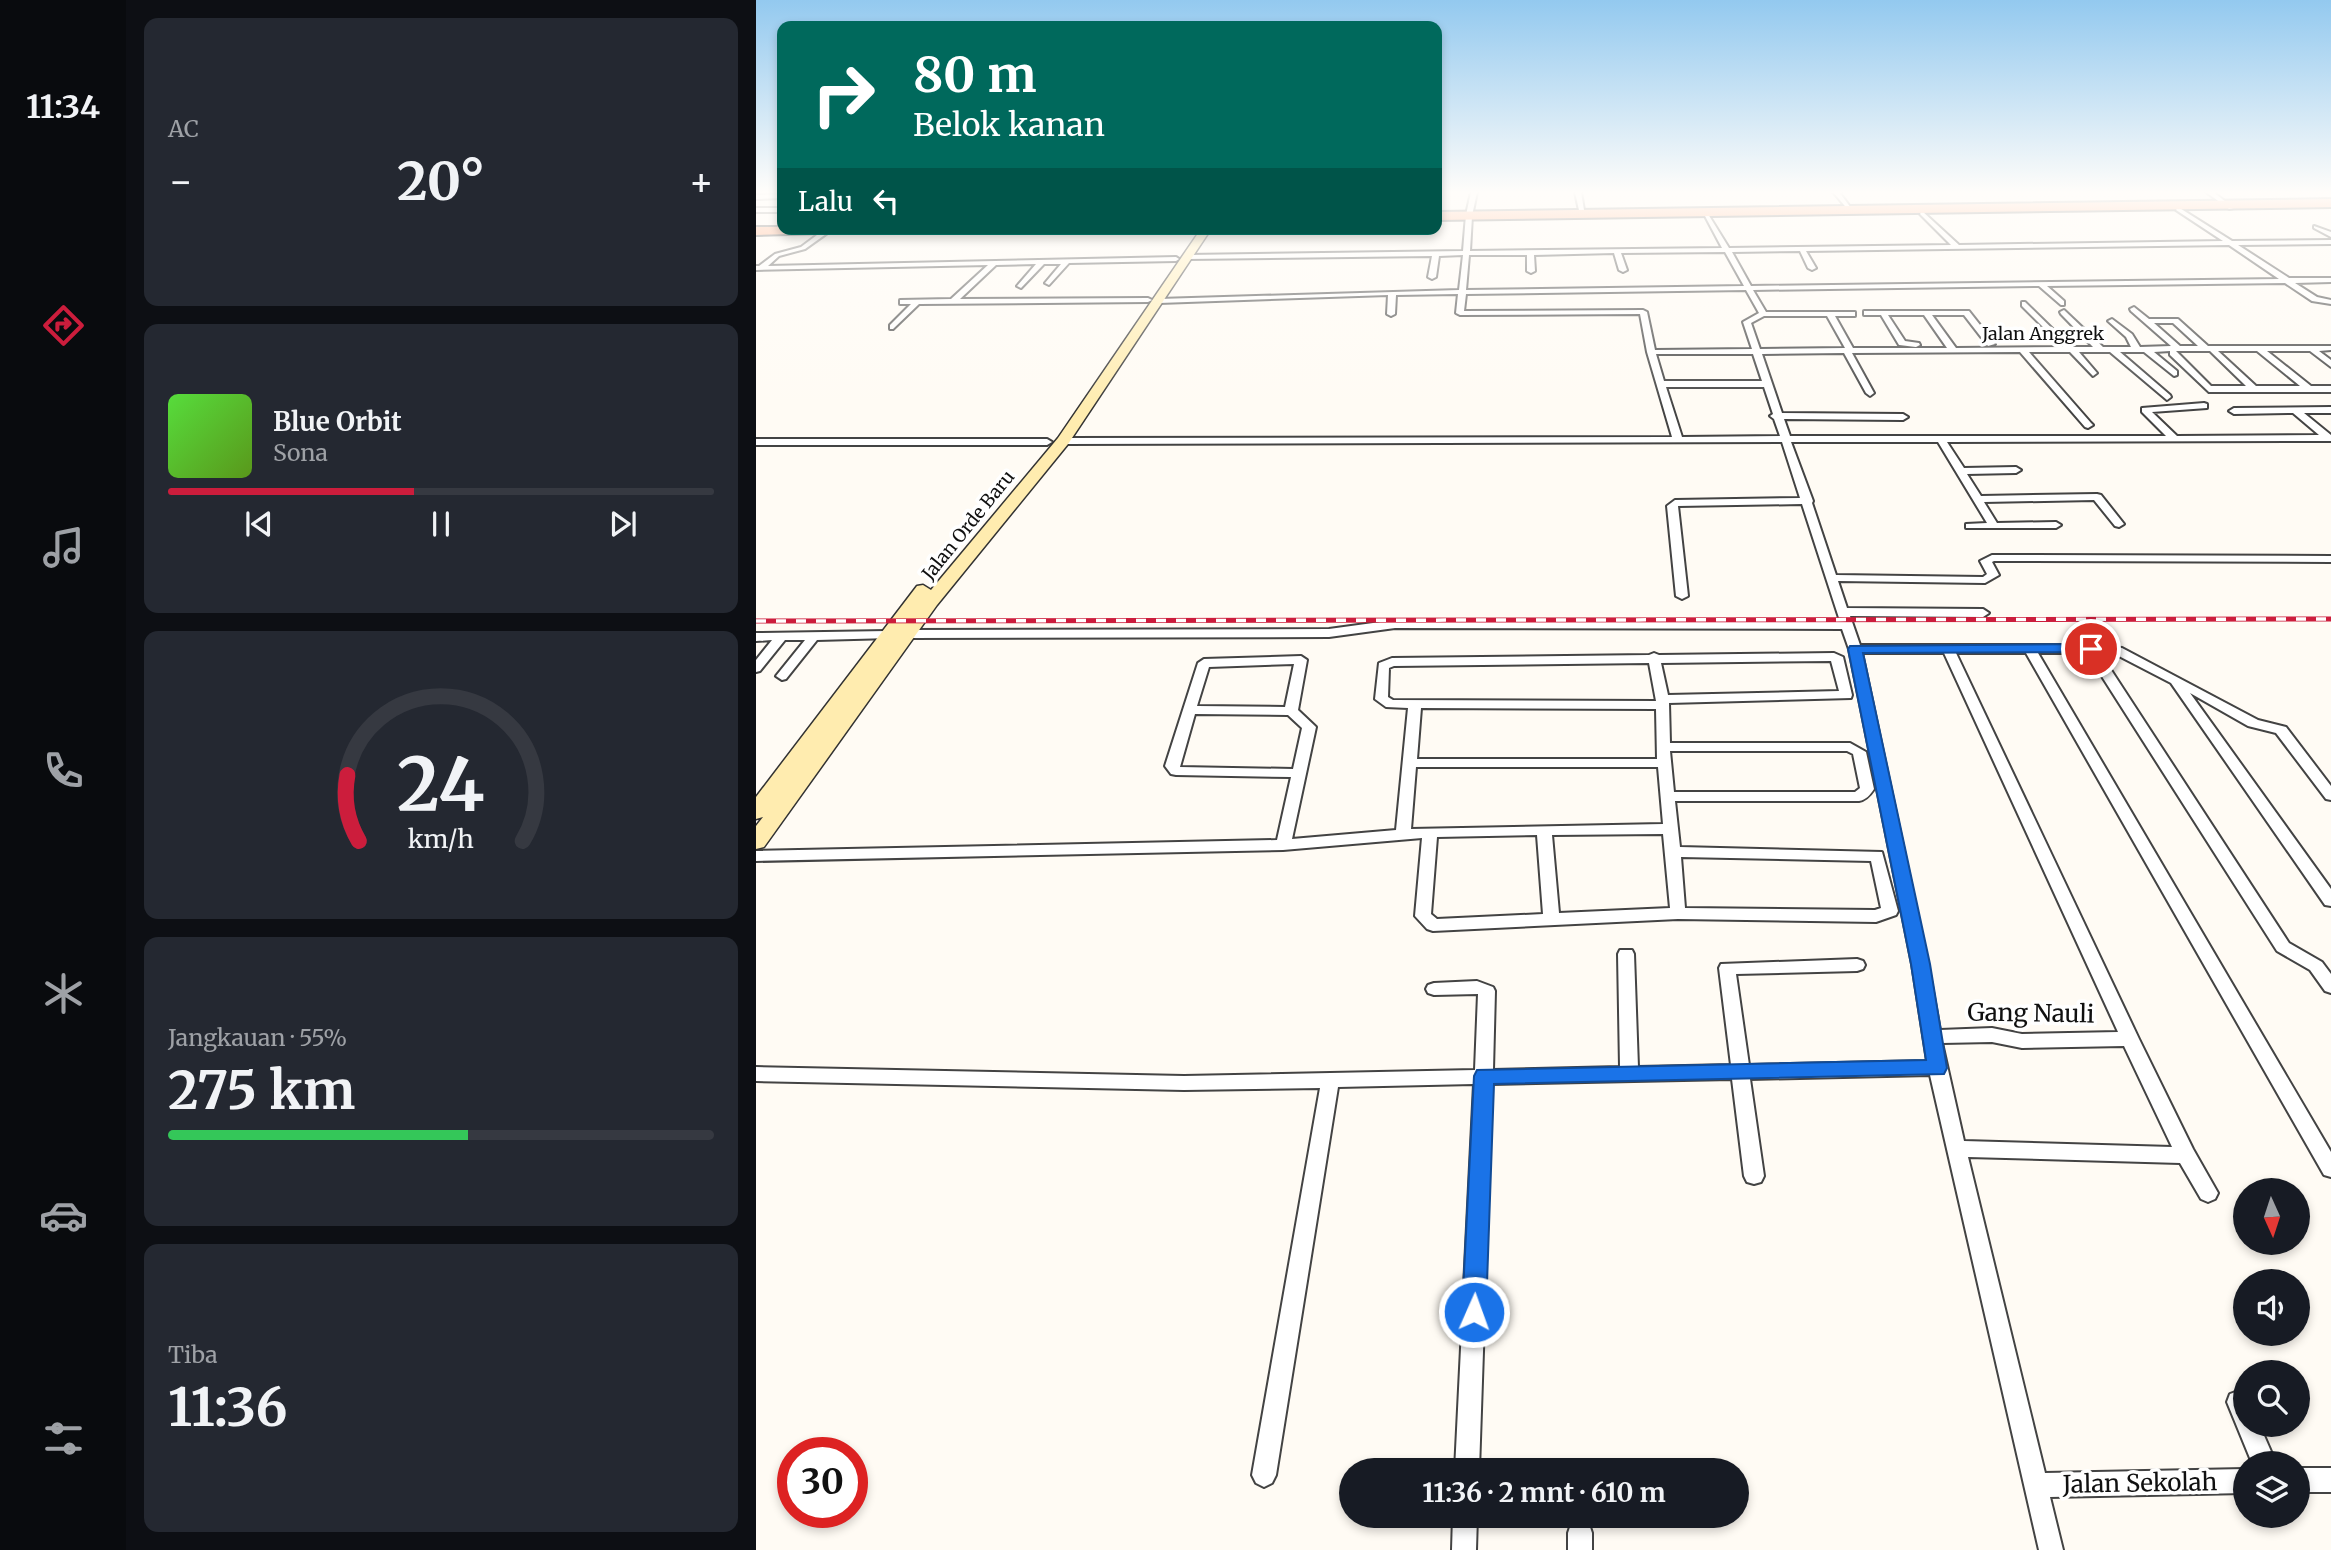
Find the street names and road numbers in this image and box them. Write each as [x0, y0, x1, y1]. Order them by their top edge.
street label: Jalan Anggrek [1981, 322, 2105, 345]
street label: Jalan Orde Baru [916, 466, 1019, 585]
street label: Gang Nauli [1967, 996, 2095, 1030]
street label: Jalan Sekolah [2061, 1466, 2218, 1500]

